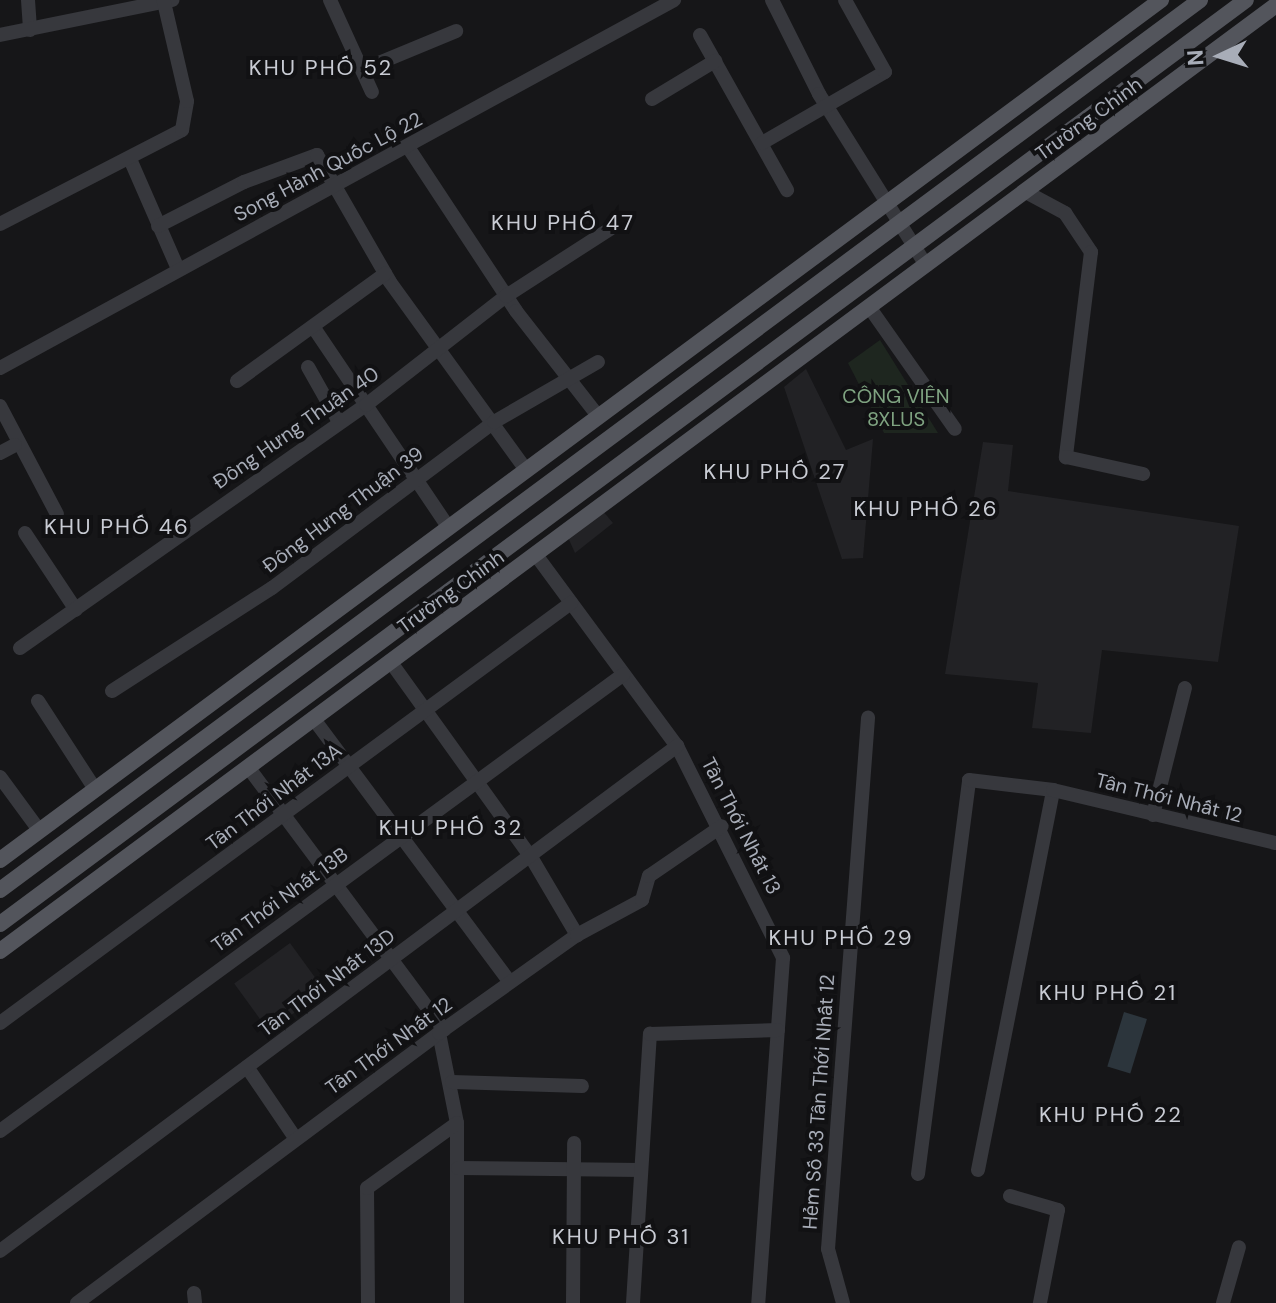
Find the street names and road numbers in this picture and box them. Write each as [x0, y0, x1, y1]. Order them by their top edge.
street label: Trường Chinh [1031, 72, 1147, 166]
street label: Song Hành Quốc Lộ 22 [230, 107, 426, 227]
street label: Đông Hưng Thuận 40 [208, 362, 384, 494]
street label: Đông Hưng Thuận 39 [258, 442, 428, 578]
street label: Trường Chinh [393, 545, 509, 639]
street label: Tân Thới Nhất 13A [202, 738, 346, 856]
street label: Tân Thới Nhất 13 [696, 753, 786, 899]
street label: Tân Thới Nhất 12 [1093, 768, 1245, 828]
street label: Tân Thới Nhất 13B [207, 843, 353, 957]
street label: Tân Thới Nhất 13D [254, 924, 400, 1042]
street label: Hẻm Số 33 Tân Thới Nhất 12 [798, 974, 840, 1230]
street label: Tân Thới Nhất 12 [321, 992, 457, 1100]

